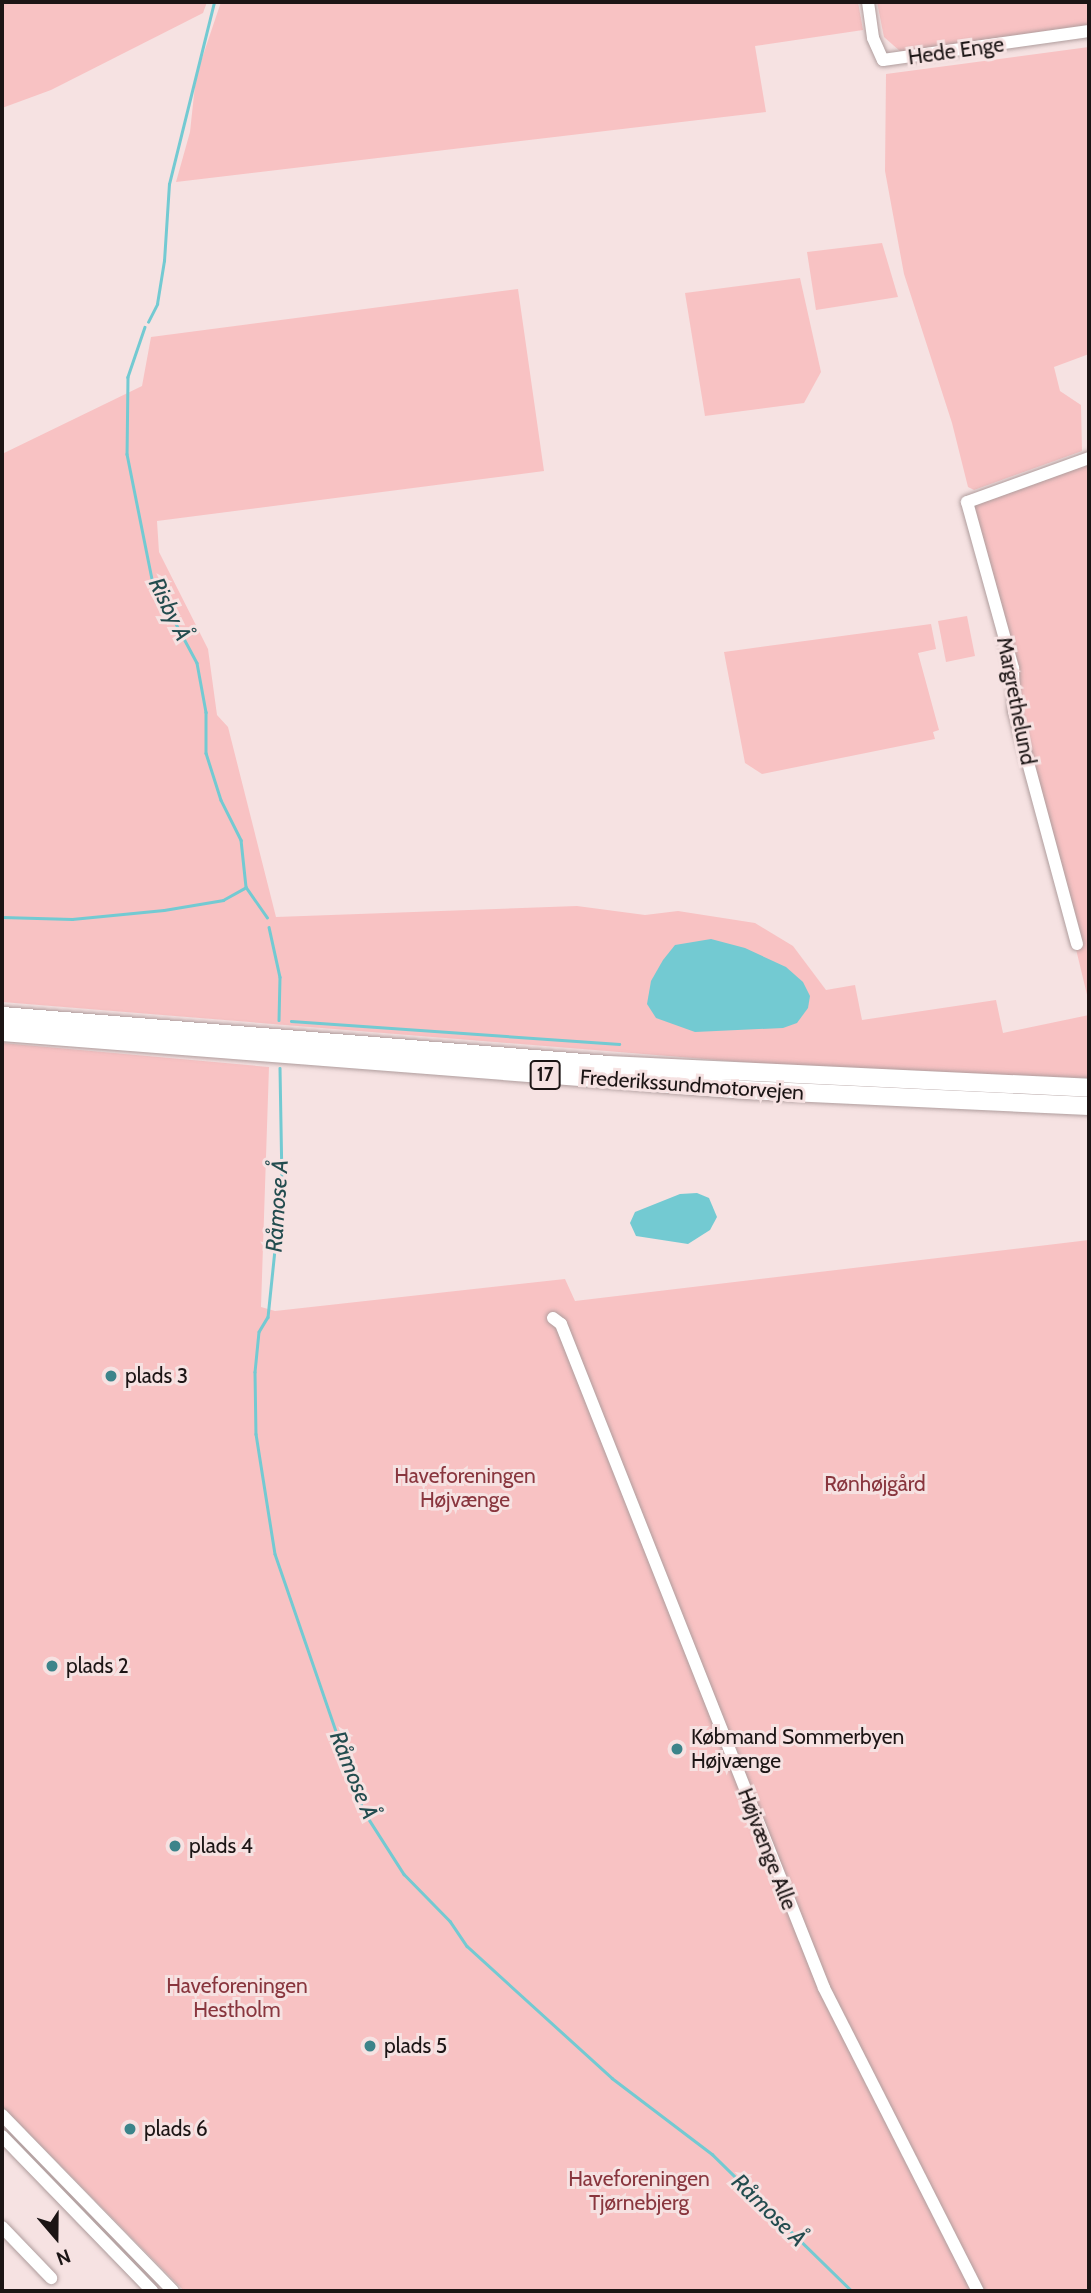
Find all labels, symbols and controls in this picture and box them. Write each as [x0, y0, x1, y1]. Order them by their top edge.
street label: Hede Enge [906, 32, 1006, 70]
water label: Risby Å [143, 573, 197, 645]
street label: Margrethelund [991, 635, 1041, 767]
road number: 17 [529, 1060, 561, 1091]
street label: Frederikssundmotorvejen [579, 1065, 805, 1105]
water label: Råmose Å [260, 1159, 294, 1253]
place label: plads 3 [125, 1363, 188, 1389]
marker: plads 3 [103, 1368, 119, 1384]
park label: Haveforeningen Højvænge [394, 1463, 536, 1513]
park label: Rønhøjgård [824, 1471, 926, 1497]
place label: plads 2 [66, 1653, 129, 1679]
marker: plads 2 [44, 1658, 60, 1674]
place label: Købmand Sommerbyen Højvænge [691, 1724, 904, 1774]
water label: Råmose Å [324, 1727, 384, 1823]
marker: Købmand Sommerbyen Højvænge [669, 1741, 685, 1757]
street label: Højvænge Alle [732, 1785, 802, 1913]
place label: plads 4 [189, 1833, 253, 1859]
marker: plads 4 [167, 1838, 183, 1854]
park label: Haveforeningen Hestholm [166, 1973, 308, 2023]
place label: plads 5 [384, 2033, 447, 2059]
marker: plads 5 [362, 2038, 378, 2054]
place label: plads 6 [144, 2116, 208, 2142]
marker: plads 6 [122, 2121, 138, 2137]
park label: Haveforeningen Tjørnebjerg [568, 2166, 710, 2216]
water label: Råmose Å [726, 2168, 812, 2252]
north arrow [21, 2202, 91, 2272]
text: N [53, 2244, 74, 2270]

